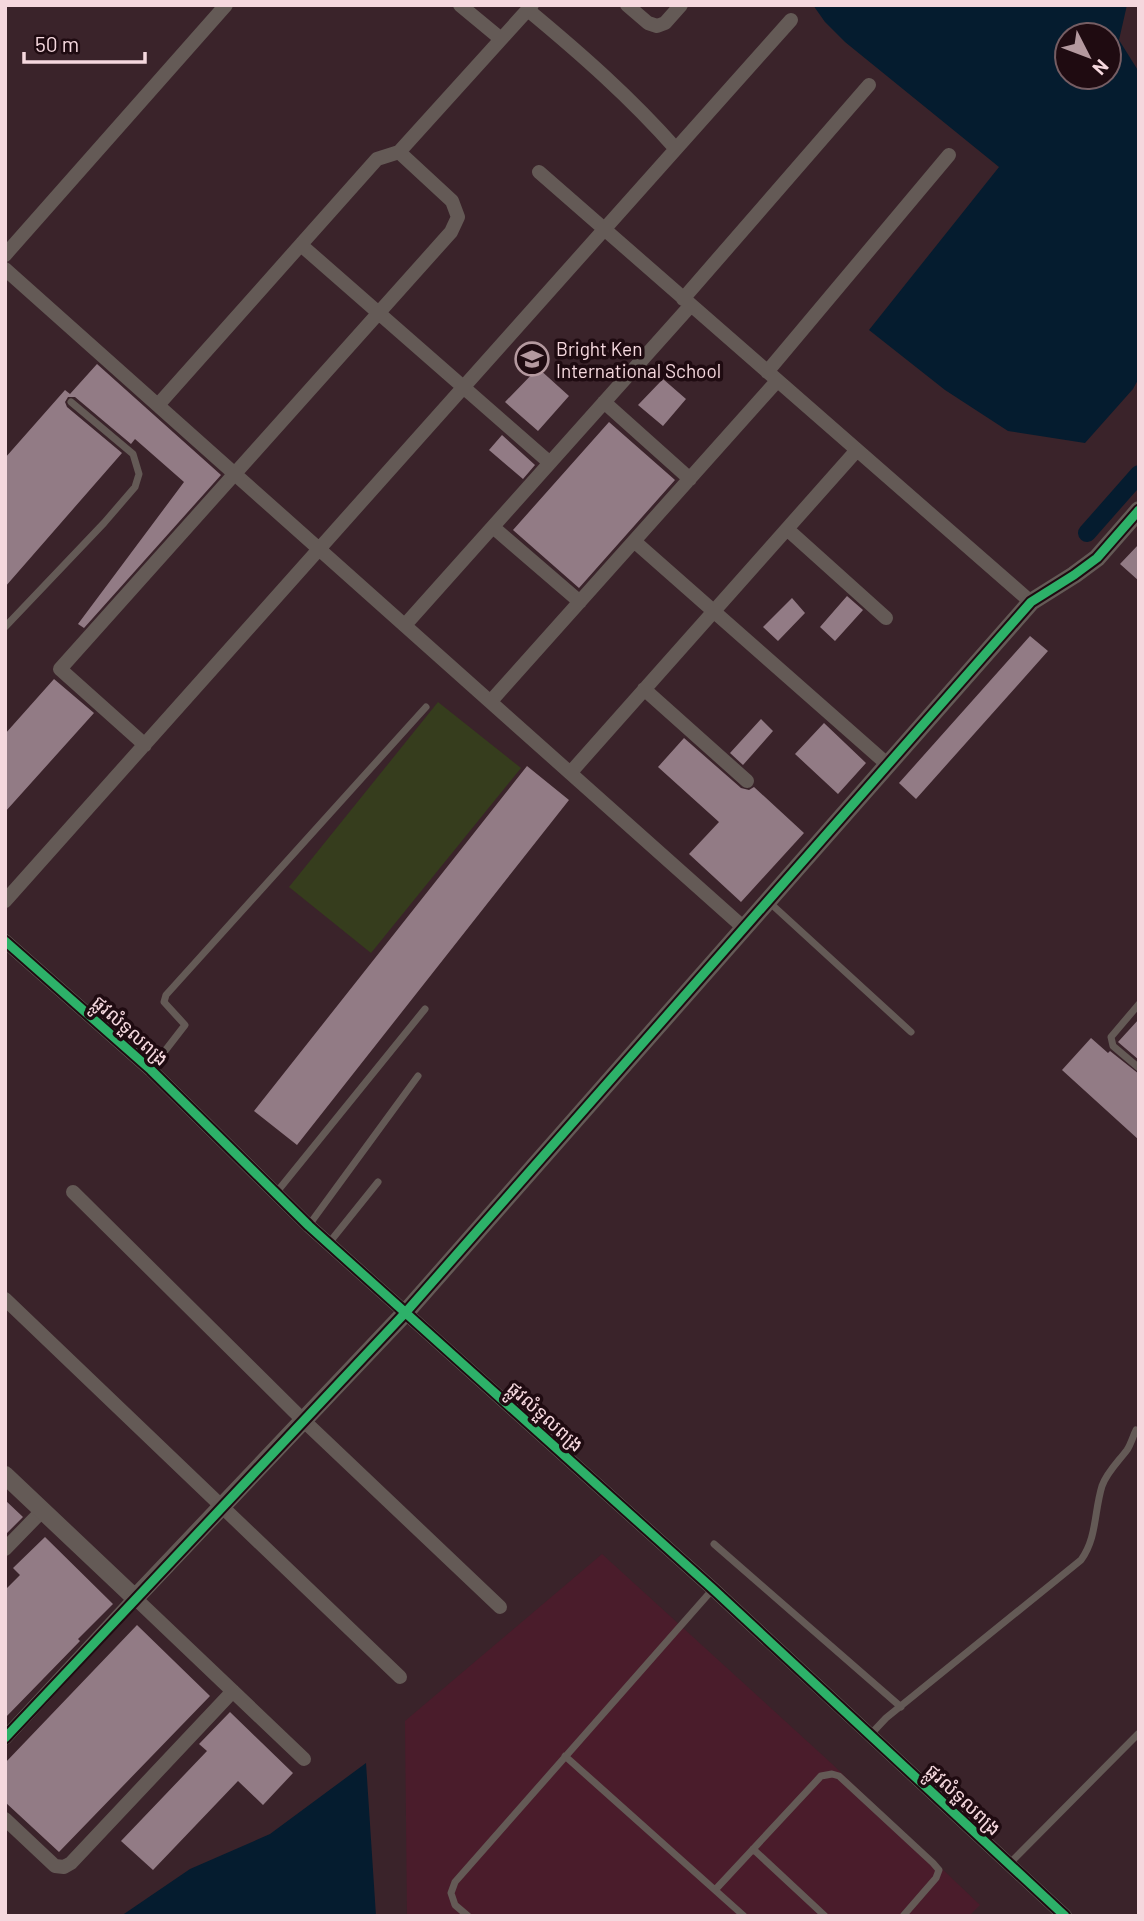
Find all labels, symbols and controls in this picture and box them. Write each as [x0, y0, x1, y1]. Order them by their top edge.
scale bar [24, 21, 145, 65]
north arrow [1053, 21, 1123, 91]
text: 50 m [35, 31, 79, 56]
text: N [1088, 55, 1114, 80]
place label: Bright Ken International School [556, 337, 721, 382]
school or university icon: Bright Ken International School [513, 340, 551, 378]
street label: ផ្លូវលំទួលពង្រ [84, 990, 174, 1075]
street label: ផ្លូវលំទួលពង្រ [499, 1376, 589, 1461]
street label: ផ្លូវលំទួលពង្រ [917, 1758, 1006, 1844]

